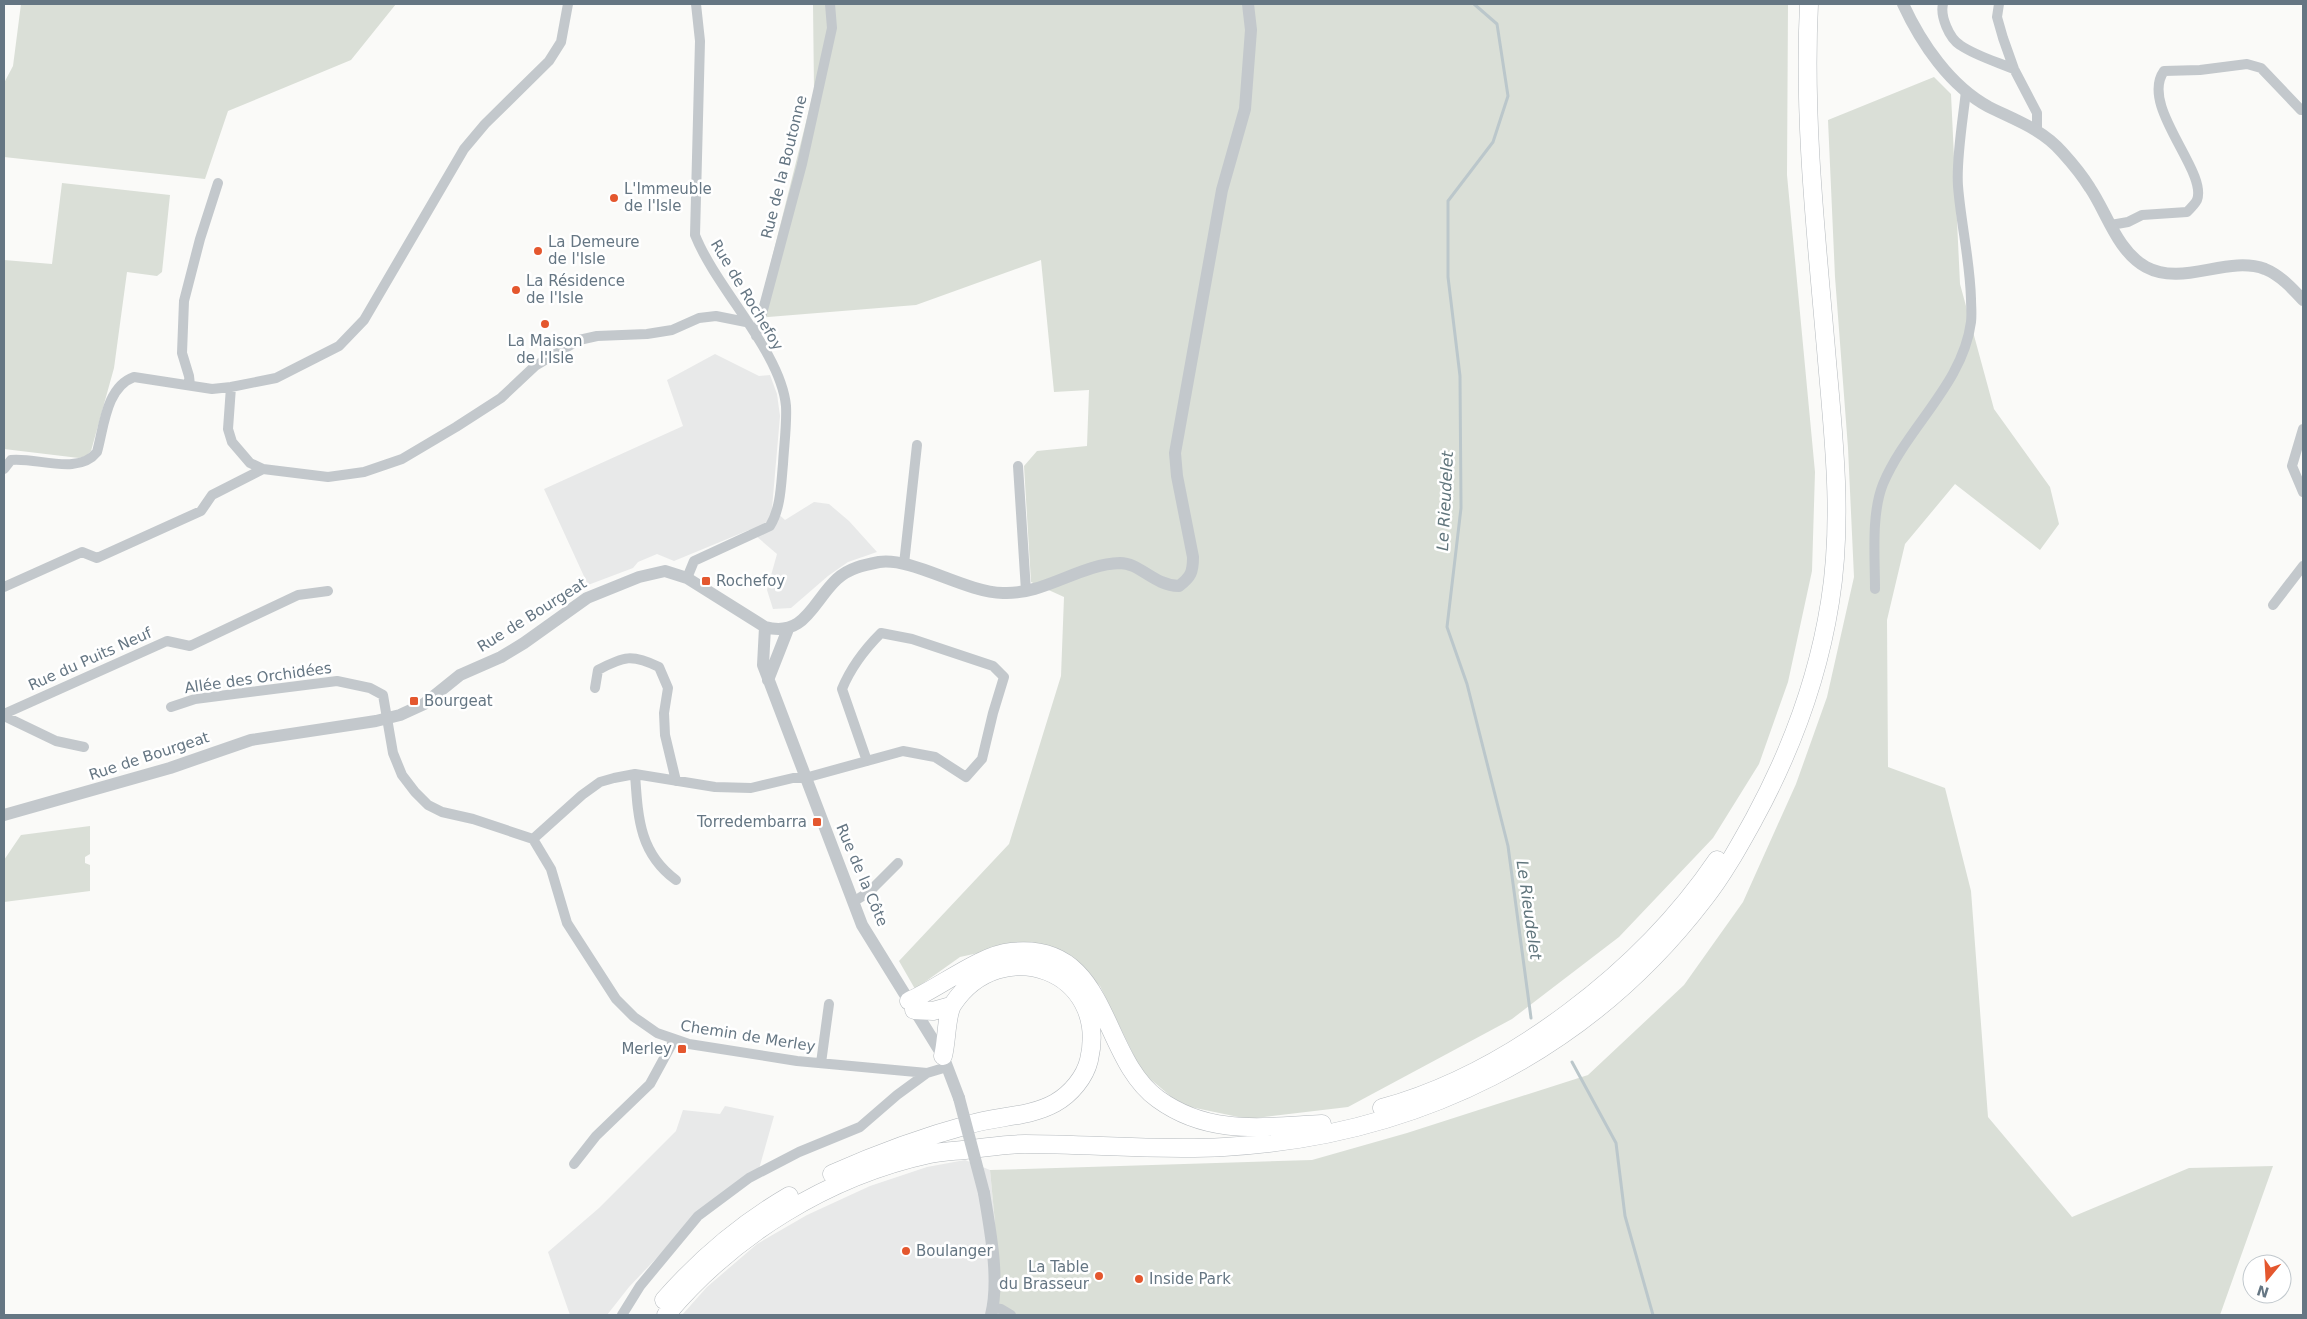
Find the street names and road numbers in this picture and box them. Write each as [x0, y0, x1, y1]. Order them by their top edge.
street label: Rue de la Boutonne [757, 93, 811, 241]
street label: Rue de Rochefoy [707, 236, 787, 354]
street label: Rue de Bourgeat [474, 574, 590, 656]
street label: Rue du Puits Neuf [25, 623, 155, 694]
street label: Allée des Orchidées [183, 659, 333, 697]
street label: Rue de Bourgeat [87, 728, 212, 784]
street label: Rue de la Côte [832, 821, 892, 929]
street label: Chemin de Merley [679, 1016, 817, 1056]

